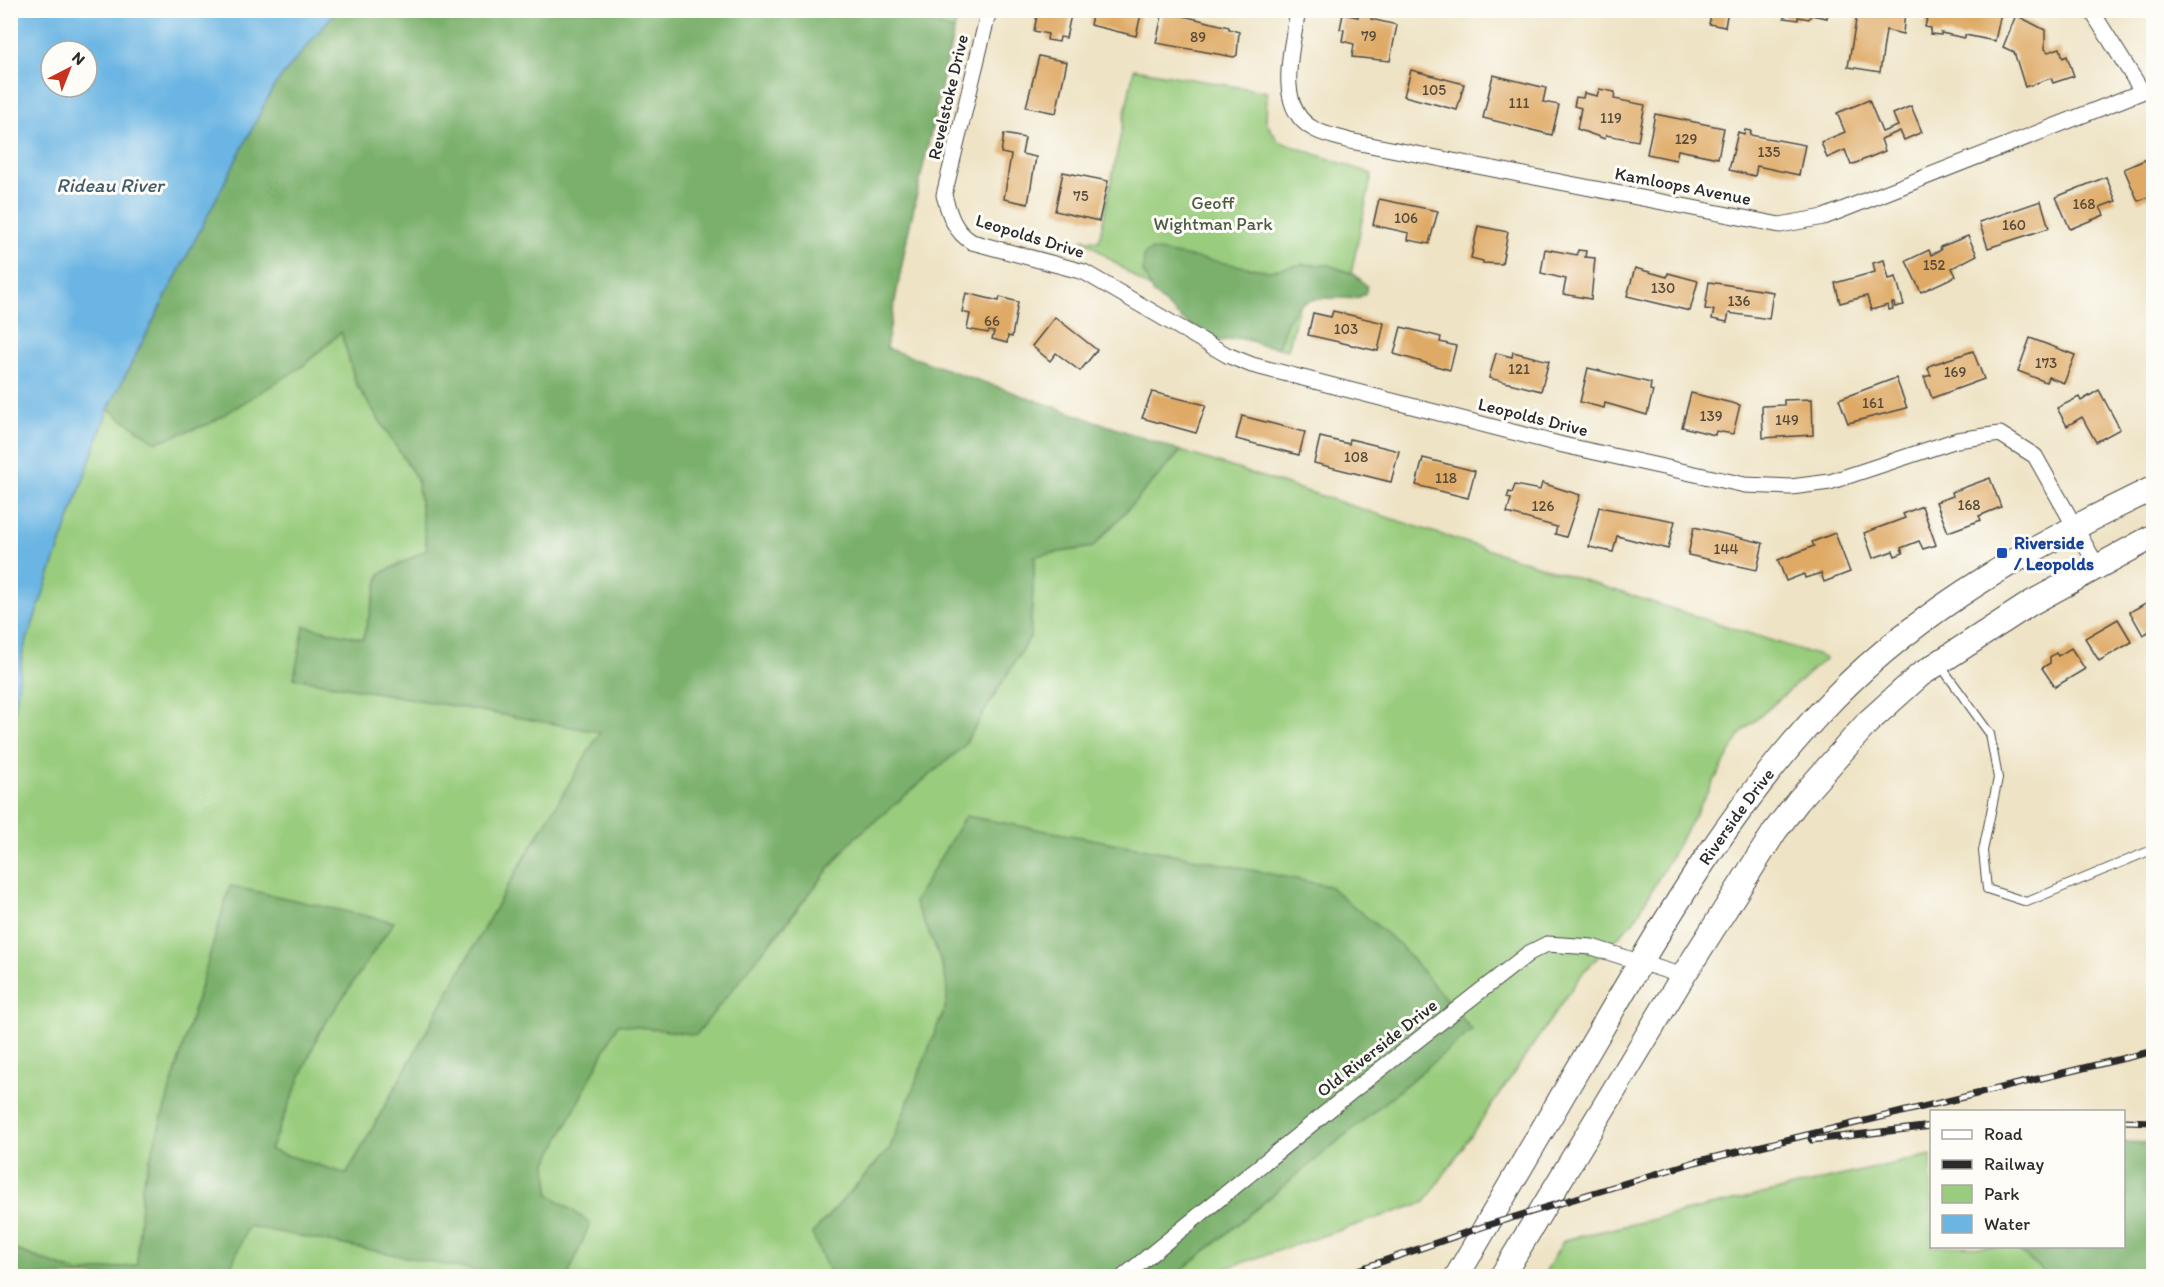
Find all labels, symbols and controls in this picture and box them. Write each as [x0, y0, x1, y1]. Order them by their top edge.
house number: 79 [1361, 27, 1377, 45]
house number: 89 [1190, 28, 1206, 46]
street label: Revelstoke Drive [923, 32, 973, 162]
north arrow [39, 39, 99, 99]
text: N [68, 48, 89, 69]
house number: 105 [1422, 81, 1446, 99]
house number: 111 [1509, 94, 1529, 112]
house number: 119 [1600, 109, 1622, 127]
house number: 129 [1675, 130, 1697, 148]
house number: 135 [1757, 143, 1781, 161]
street label: Kamloops Avenue [1613, 162, 1753, 210]
water label: Rideau River [56, 173, 166, 197]
house number: 75 [1073, 187, 1089, 205]
park label: Geoff Wightman Park [1154, 192, 1273, 235]
house number: 168 [2072, 195, 2096, 213]
street label: Leopolds Drive [973, 209, 1087, 263]
house number: 106 [1394, 209, 1418, 227]
house number: 160 [2002, 216, 2026, 234]
house number: 152 [1923, 256, 1945, 274]
house number: 130 [1651, 279, 1675, 297]
house number: 136 [1727, 292, 1751, 310]
house number: 66 [984, 312, 1000, 330]
house number: 103 [1334, 320, 1358, 338]
house number: 173 [2035, 354, 2057, 372]
house number: 121 [1508, 360, 1530, 378]
house number: 169 [1944, 363, 1967, 381]
street label: Leopolds Drive [1476, 393, 1590, 441]
house number: 161 [1862, 394, 1884, 412]
house number: 139 [1700, 407, 1723, 425]
house number: 149 [1775, 411, 1799, 429]
house number: 108 [1344, 448, 1368, 466]
house number: 118 [1435, 469, 1457, 487]
house number: 168 [1957, 496, 1981, 514]
house number: 126 [1532, 497, 1554, 515]
place label: Riverside / Leopolds [2013, 532, 2094, 575]
house number: 144 [1714, 540, 1739, 558]
marker: Riverside / Leopolds [1995, 546, 2009, 560]
street label: Riverside Drive [1694, 764, 1779, 869]
street label: Old Riverside Drive [1312, 994, 1442, 1102]
legend [1930, 1110, 2125, 1248]
text: Road [1984, 1123, 2023, 1145]
text: Railway [1984, 1153, 2045, 1175]
text: Park [1984, 1183, 2019, 1205]
text: Water [1984, 1213, 2030, 1235]

